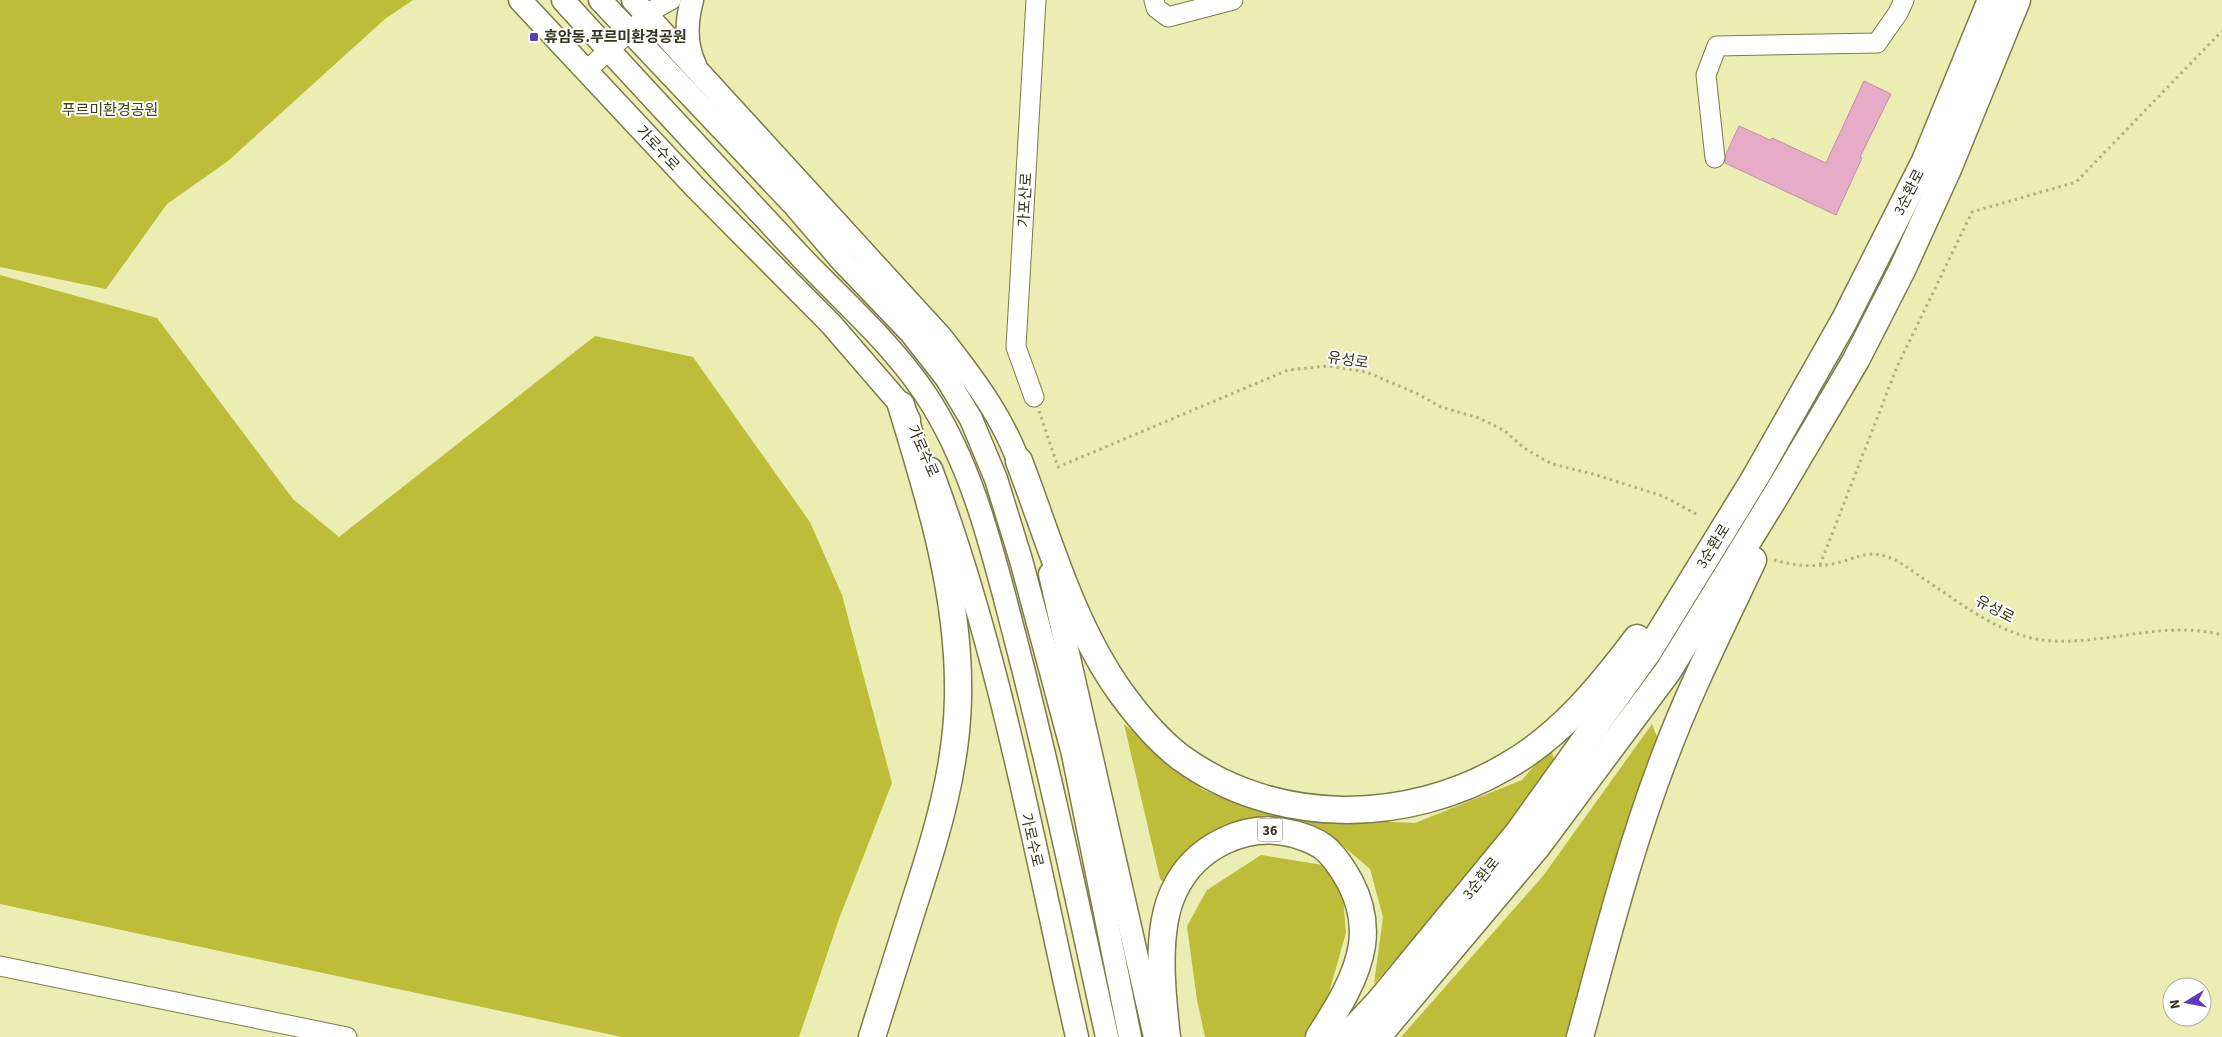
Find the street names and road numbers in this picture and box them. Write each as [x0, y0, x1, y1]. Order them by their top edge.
street label: 가로수로 [631, 121, 684, 176]
street label: 3순환로 [1889, 166, 1930, 219]
street label: 가포산로 [1014, 172, 1037, 228]
street label: 유성로 [1326, 347, 1370, 374]
street label: 가로수로 [902, 422, 943, 481]
street label: 3순환로 [1692, 520, 1735, 573]
street label: 유성로 [1972, 590, 2018, 628]
street label: 가로수로 [1015, 811, 1048, 869]
road number: 36 [1258, 818, 1282, 842]
street label: 3순환로 [1458, 853, 1505, 904]

